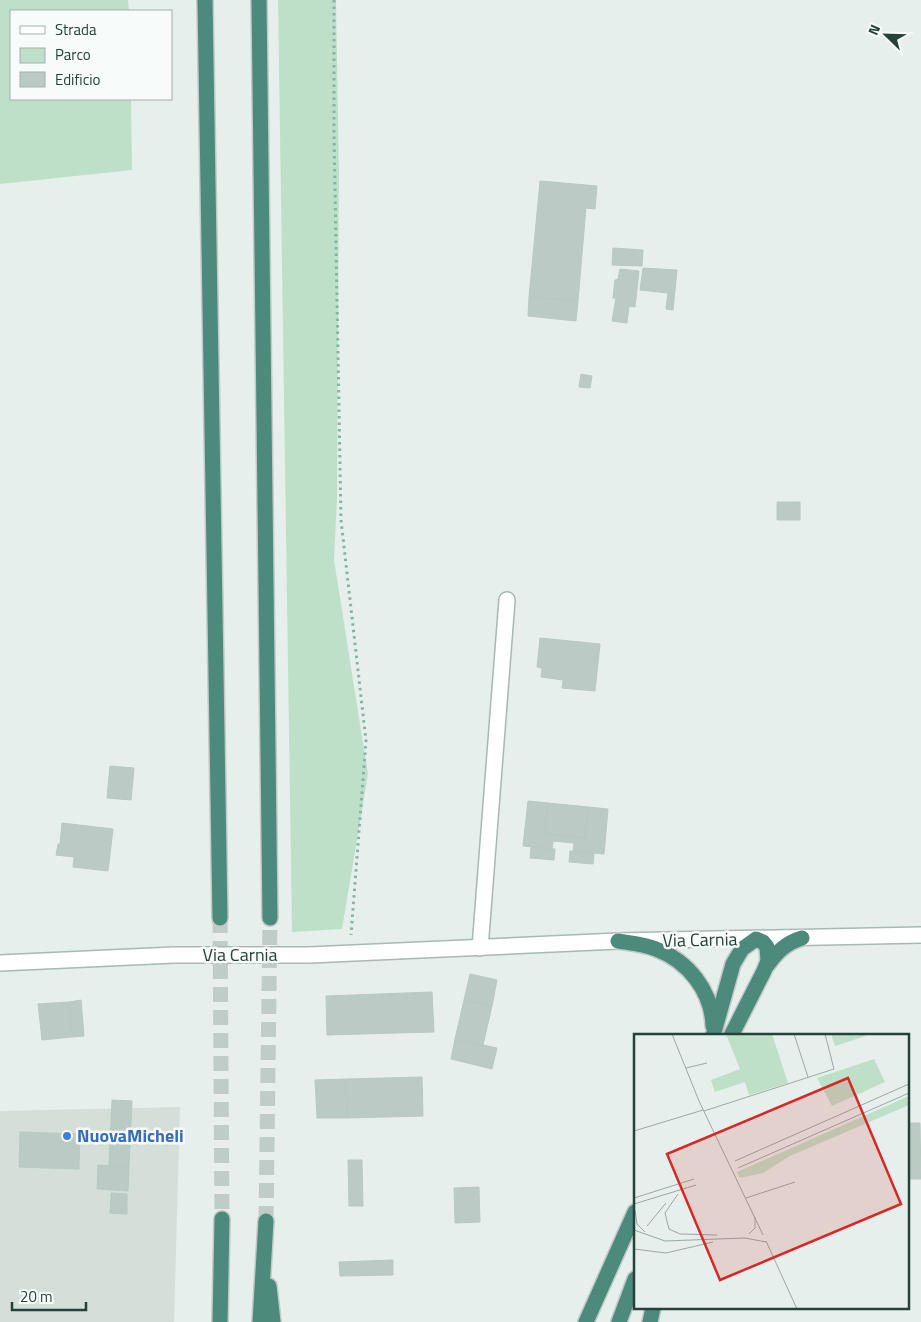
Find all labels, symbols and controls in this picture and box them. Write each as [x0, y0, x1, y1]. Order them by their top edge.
legend [10, 10, 172, 100]
north arrow [861, 10, 911, 60]
text: Strada [55, 18, 97, 41]
text: N [862, 21, 885, 38]
text: Parco [55, 43, 91, 66]
text: Edificio [55, 68, 100, 91]
street label: Via Carnia [662, 925, 738, 954]
street label: Via Carnia [202, 941, 278, 968]
inset map [634, 1034, 908, 1310]
place label: NuovaMicheli [77, 1122, 184, 1149]
marker: NuovaMicheli [61, 1130, 73, 1142]
scale bar [12, 1280, 86, 1312]
text: 20 m [20, 1285, 53, 1308]

